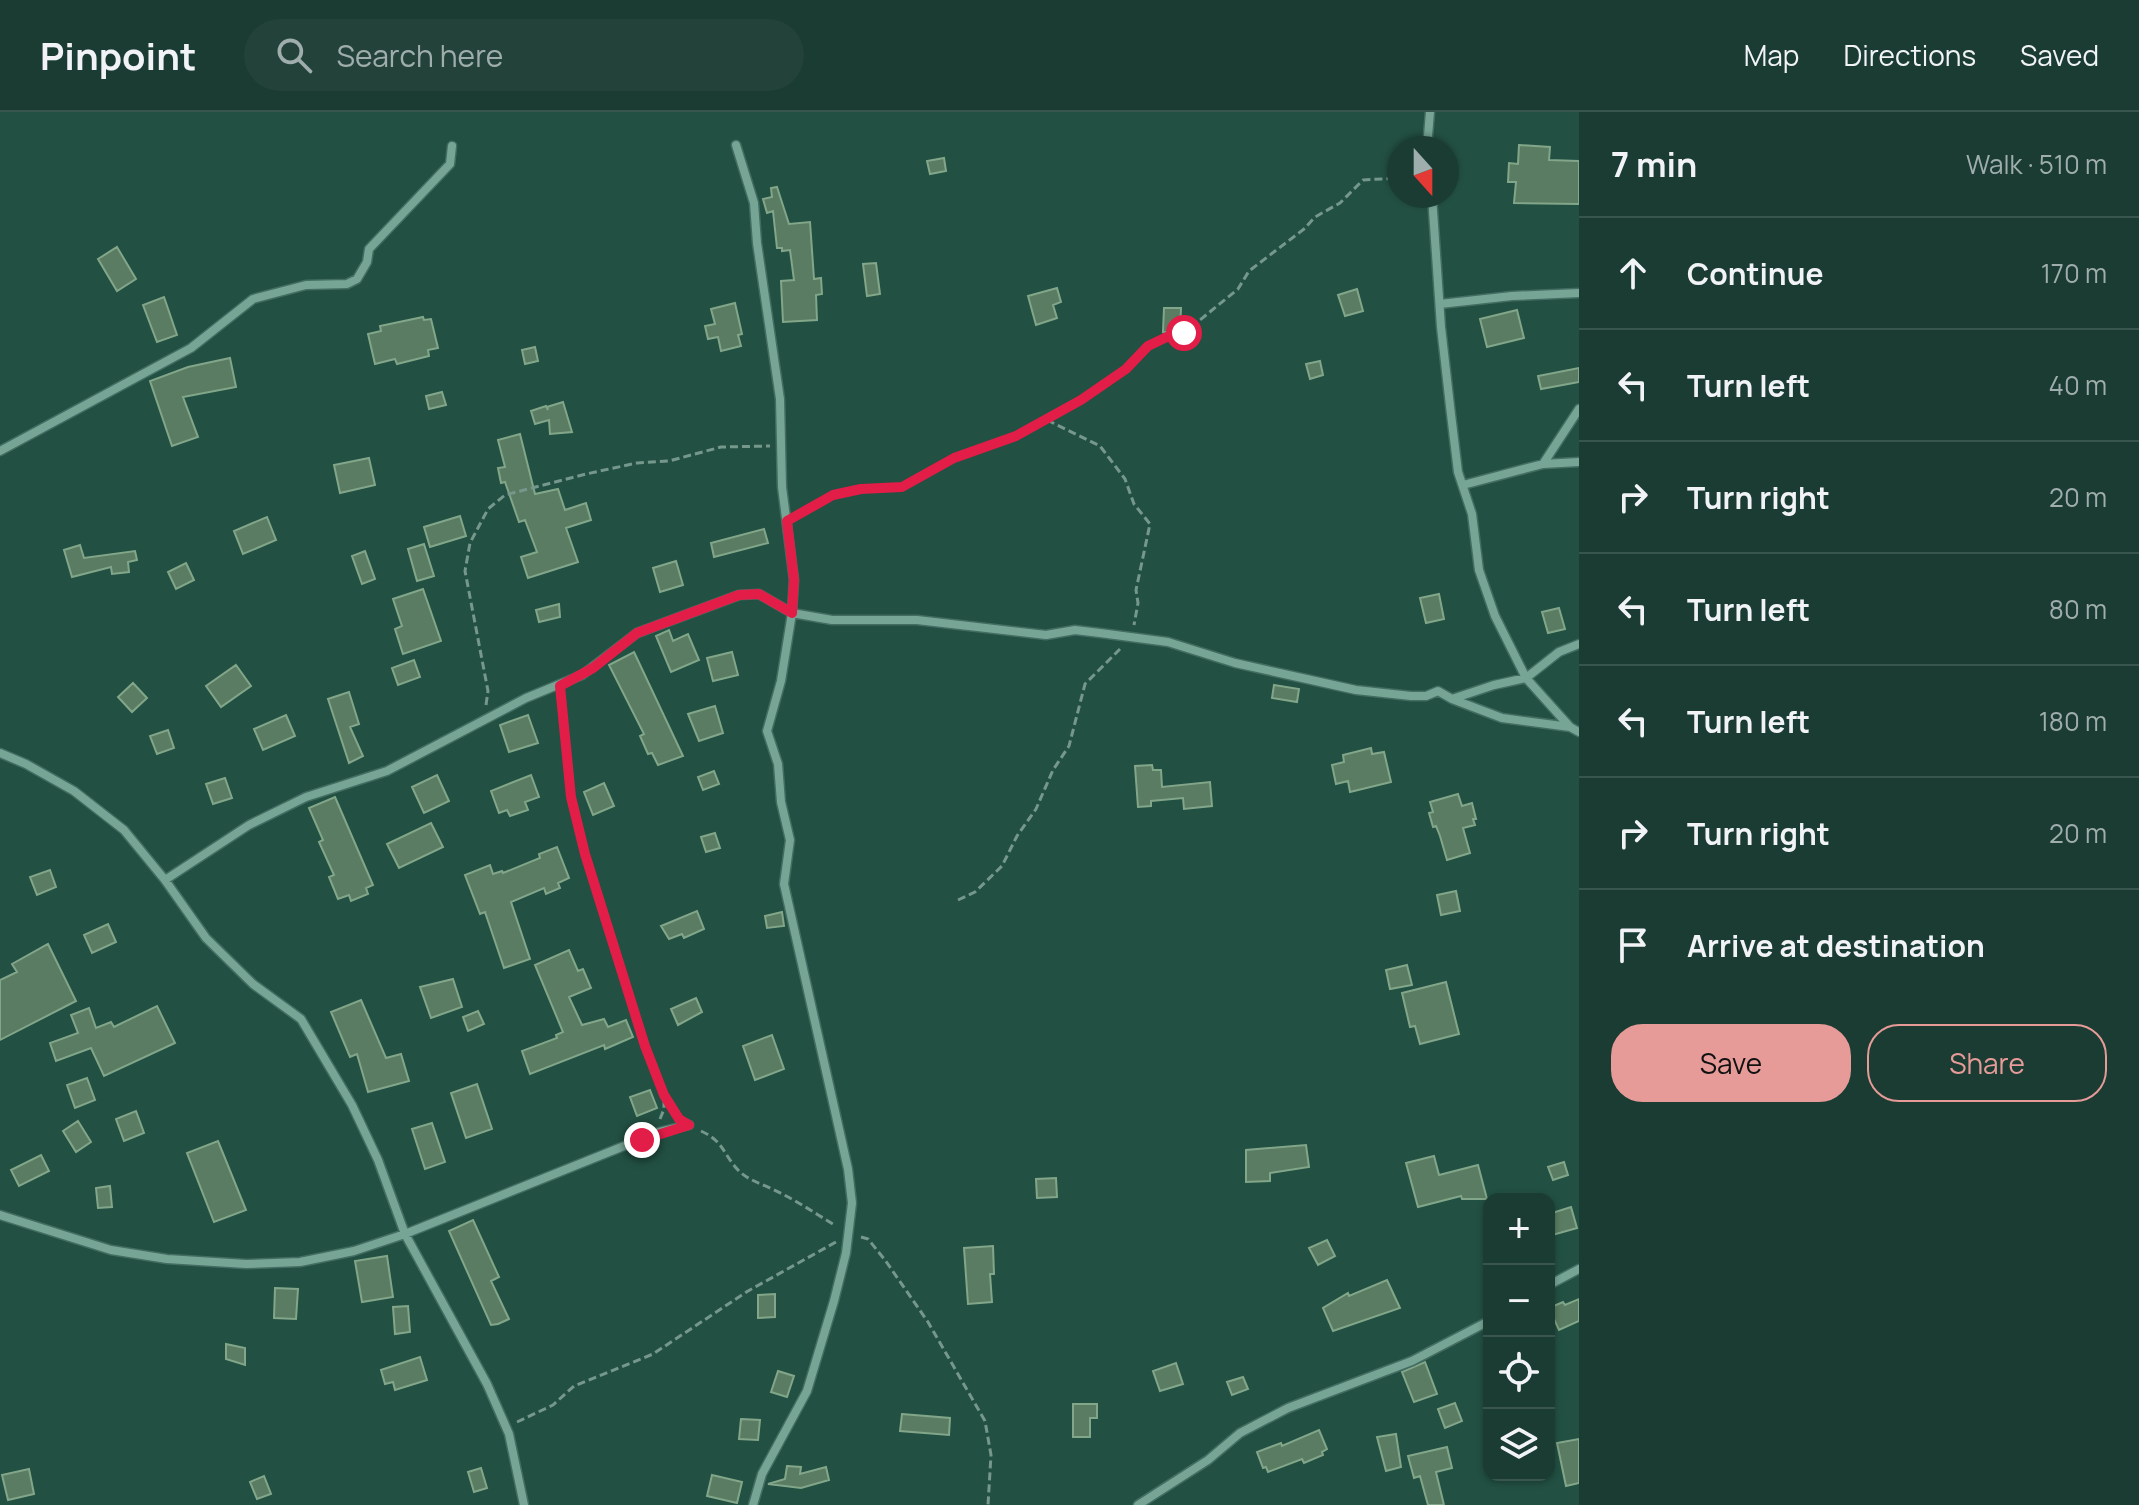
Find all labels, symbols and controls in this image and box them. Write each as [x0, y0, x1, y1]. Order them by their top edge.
search box [244, 19, 804, 91]
text: Pinpoint [40, 29, 196, 81]
icon: search [272, 33, 316, 77]
text: Search here [336, 35, 503, 76]
text: Map [1744, 36, 1799, 74]
text: Directions [1843, 36, 1976, 74]
text: Saved [2020, 36, 2099, 74]
north arrow [1387, 136, 1459, 208]
text: 7 min [1611, 141, 1697, 187]
text: Walk · 510 m [1966, 146, 2107, 182]
icon: ahead [1611, 251, 1655, 295]
text: Continue [1687, 253, 1823, 294]
text: 170 m [2041, 255, 2107, 291]
route start [1166, 315, 1202, 351]
icon: left [1611, 363, 1655, 407]
text: Turn left [1687, 365, 1810, 406]
text: 40 m [2049, 367, 2107, 403]
icon: right [1611, 475, 1655, 519]
text: Turn right [1687, 477, 1830, 518]
text: 20 m [2049, 479, 2107, 515]
icon: left [1611, 587, 1655, 631]
text: Turn left [1687, 589, 1810, 630]
text: 80 m [2049, 591, 2107, 627]
icon: left [1611, 699, 1655, 743]
text: Turn left [1687, 701, 1810, 742]
text: 180 m [2039, 703, 2107, 739]
icon: right [1611, 811, 1655, 855]
text: Turn right [1687, 813, 1830, 854]
text: 20 m [2049, 815, 2107, 851]
icon: arrive [1611, 923, 1655, 967]
text: Arrive at destination [1687, 925, 1985, 966]
button: Save [1611, 1024, 1851, 1102]
button: Share [1867, 1024, 2107, 1102]
route end [624, 1122, 660, 1158]
map controls [1483, 1193, 1555, 1481]
button: + [1483, 1193, 1555, 1265]
button: − [1483, 1265, 1555, 1337]
button: locate [1483, 1337, 1555, 1409]
button: layers [1483, 1409, 1555, 1481]

